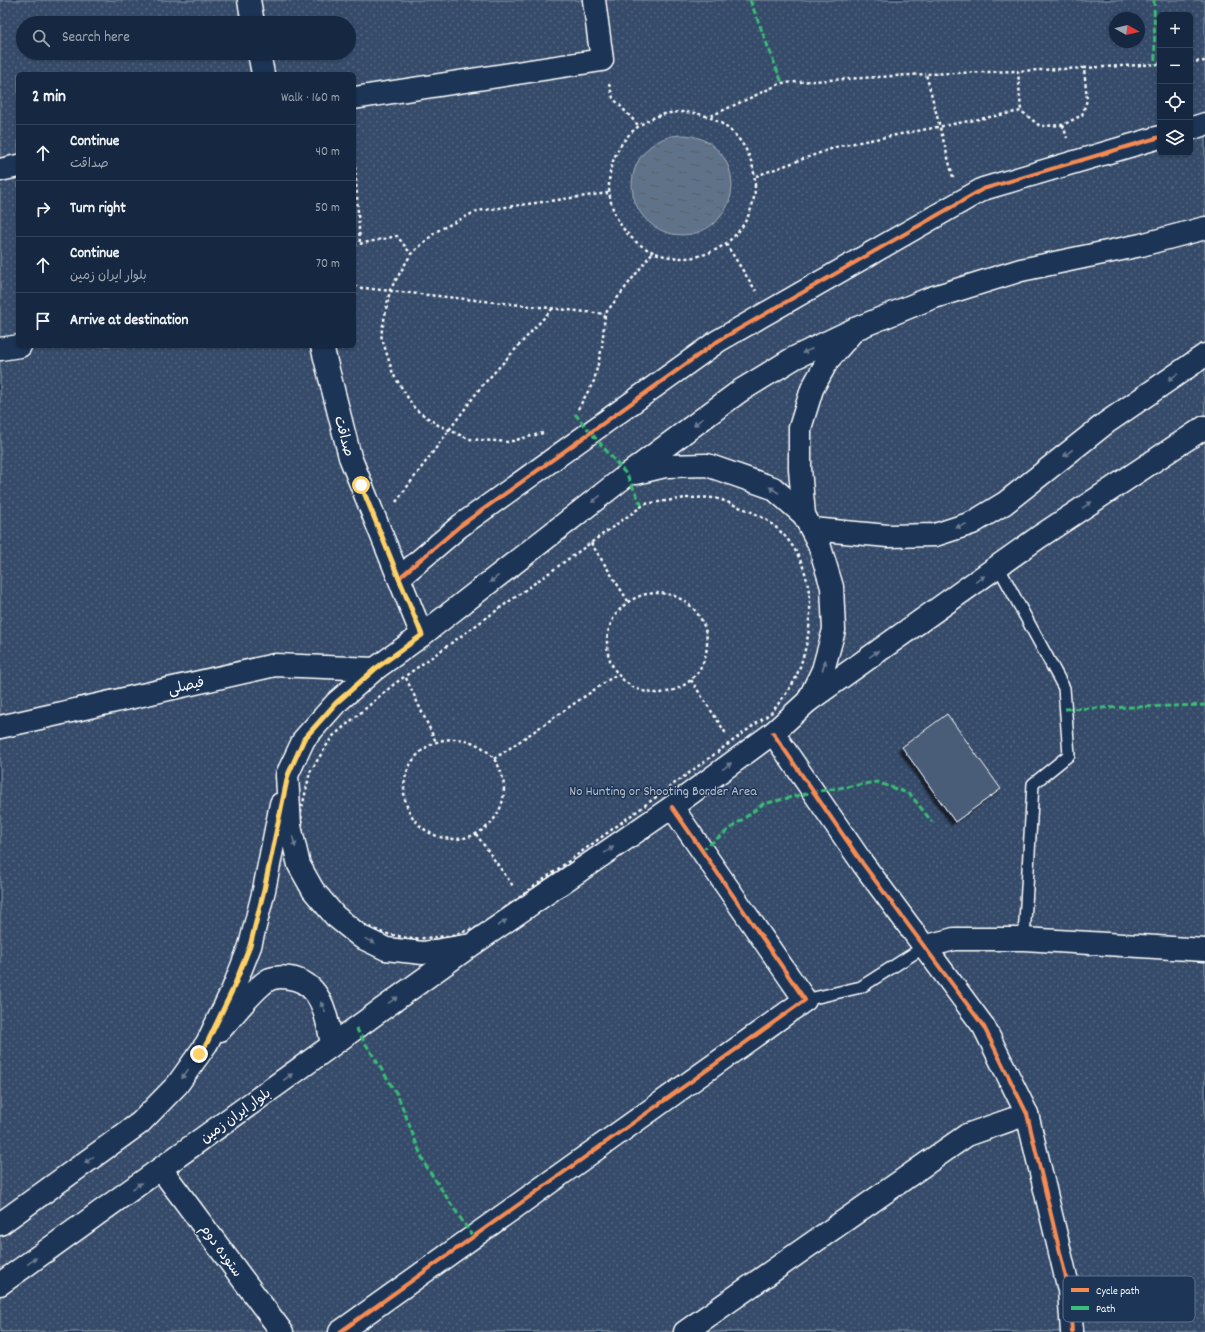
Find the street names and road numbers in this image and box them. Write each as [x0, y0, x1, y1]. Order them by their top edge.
street label: صداقت [328, 414, 358, 459]
street label: فیصلی [166, 673, 207, 701]
street label: بلوار ایران زمین [197, 1084, 276, 1149]
street label: ستوده دوم [194, 1221, 246, 1282]

